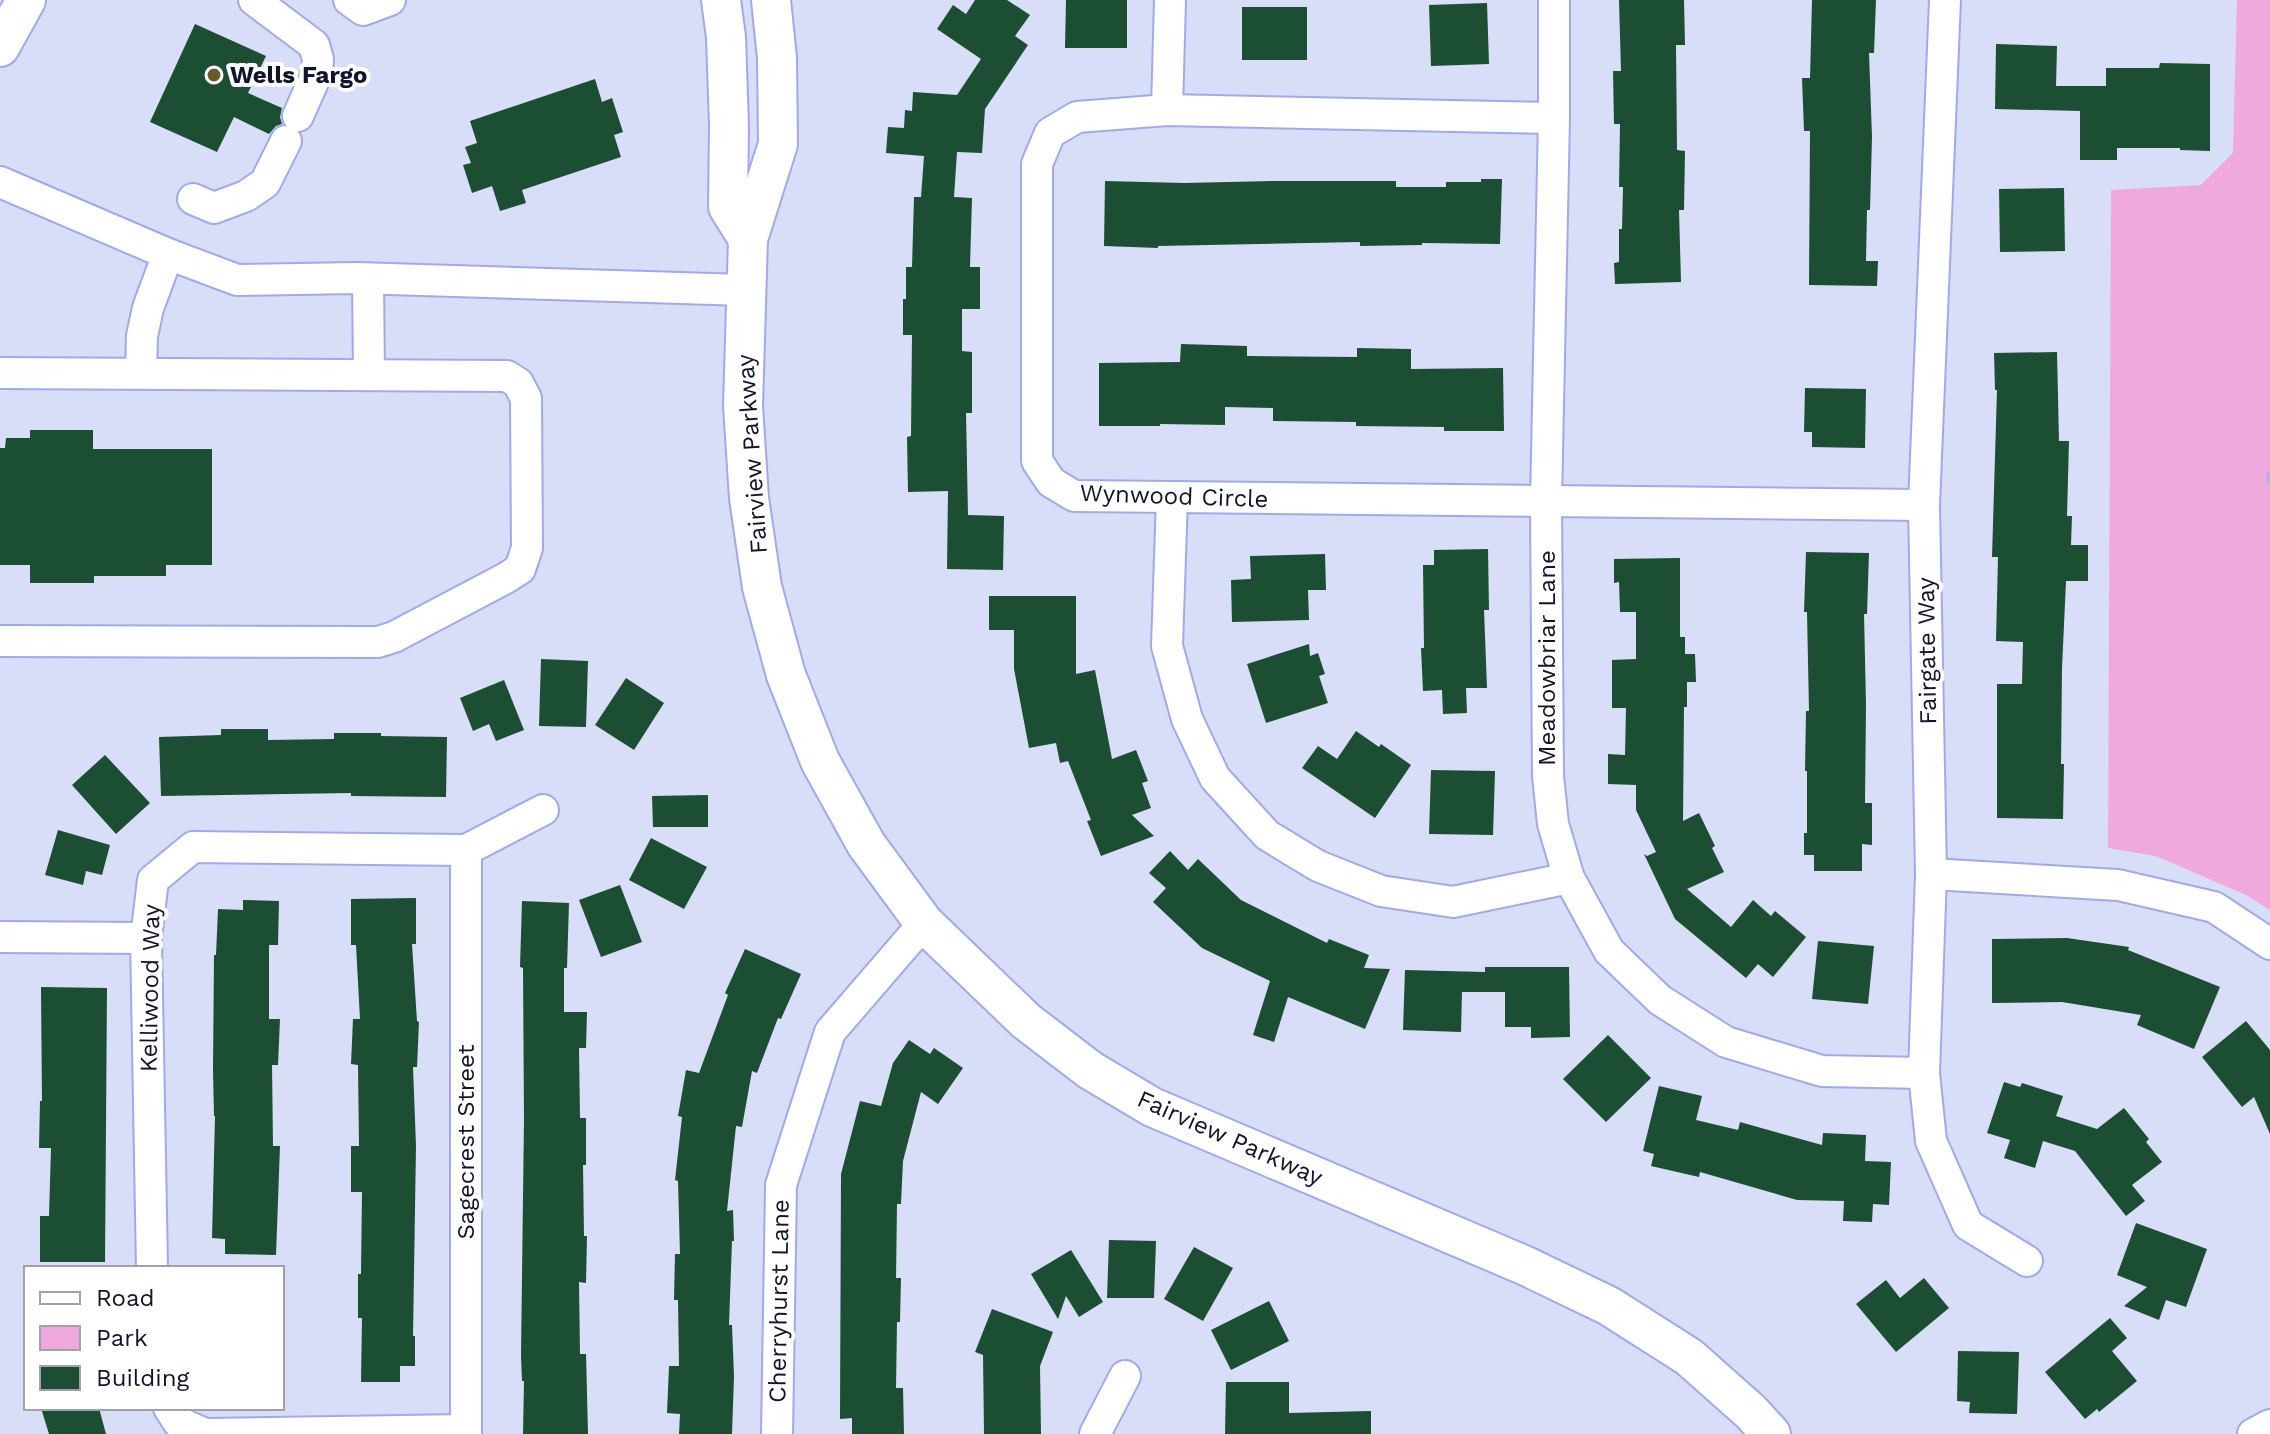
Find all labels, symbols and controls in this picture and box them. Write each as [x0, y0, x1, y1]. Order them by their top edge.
place label: Wells Fargo [230, 61, 367, 89]
marker: Wells Fargo [205, 66, 223, 84]
street label: Fairview Parkway [731, 353, 773, 555]
street label: Wynwood Circle [1079, 479, 1269, 513]
street label: Meadowbriar Lane [1533, 550, 1561, 766]
street label: Fairgate Way [1912, 576, 1942, 725]
street label: Kelliwood Way [135, 903, 165, 1072]
street label: Sagecrest Street [452, 1044, 480, 1240]
street label: Fairview Parkway [1133, 1085, 1328, 1192]
street label: Cherryhurst Lane [763, 1199, 795, 1403]
legend [24, 1266, 284, 1410]
text: Road [96, 1284, 155, 1312]
text: Park [96, 1324, 148, 1352]
text: Building [96, 1364, 189, 1392]

